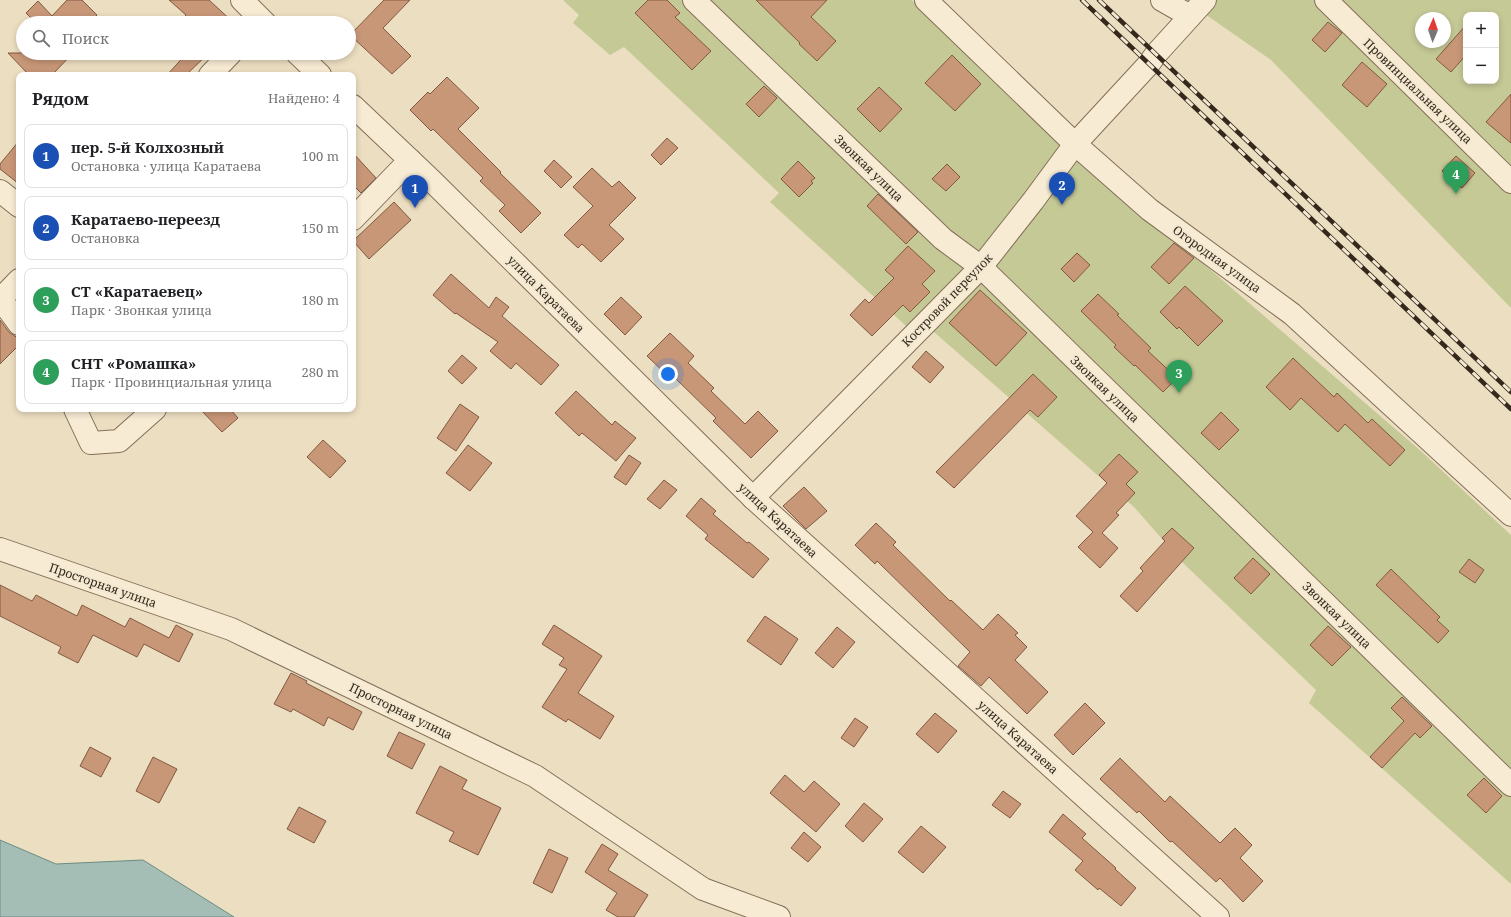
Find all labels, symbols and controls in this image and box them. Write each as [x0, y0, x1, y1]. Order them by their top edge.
north arrow [1415, 12, 1451, 48]
map controls [1463, 12, 1499, 84]
button: + [1463, 12, 1499, 48]
search box [16, 16, 356, 60]
icon: search [30, 27, 52, 49]
text: Поиск [62, 28, 109, 48]
street label: Провинциальная улица [1360, 34, 1476, 148]
button: − [1463, 48, 1499, 84]
text: Рядом [32, 87, 89, 110]
text: Найдено: 4 [268, 89, 340, 107]
street label: Звонкая улица [831, 131, 907, 205]
text: пер. 5-й Колхозный [71, 137, 224, 157]
text: 1 [42, 147, 50, 165]
text: 100 m [302, 147, 339, 165]
text: Остановка · улица Каратаева [71, 157, 261, 175]
pin: 4 [1443, 161, 1469, 194]
pin: 2 [1049, 172, 1075, 205]
pin: 1 [402, 175, 428, 208]
text: Каратаево-переезд [71, 209, 220, 229]
text: 2 [42, 219, 50, 237]
text: 150 m [302, 219, 339, 237]
street label: Огородная улица [1169, 221, 1265, 297]
text: Остановка [71, 229, 140, 247]
street label: Костровой переулок [898, 249, 997, 350]
street label: улица Каратаева [504, 252, 589, 337]
text: СТ «Каратаевец» [71, 281, 203, 301]
text: 3 [42, 291, 50, 309]
text: 180 m [302, 291, 339, 309]
text: Парк · Звонкая улица [71, 301, 212, 319]
street label: Звонкая улица [1067, 352, 1143, 426]
text: СНТ «Ромашка» [71, 353, 196, 373]
pin: 3 [1166, 360, 1192, 393]
text: 4 [42, 363, 50, 381]
text: 280 m [302, 363, 339, 381]
your location [658, 364, 678, 384]
text: Парк · Провинциальная улица [71, 373, 272, 391]
street label: улица Каратаева [735, 479, 822, 561]
street label: Просторная улица [47, 559, 159, 611]
street label: Звонкая улица [1299, 578, 1375, 652]
street label: Просторная улица [347, 679, 456, 743]
street label: улица Каратаева [974, 696, 1062, 778]

